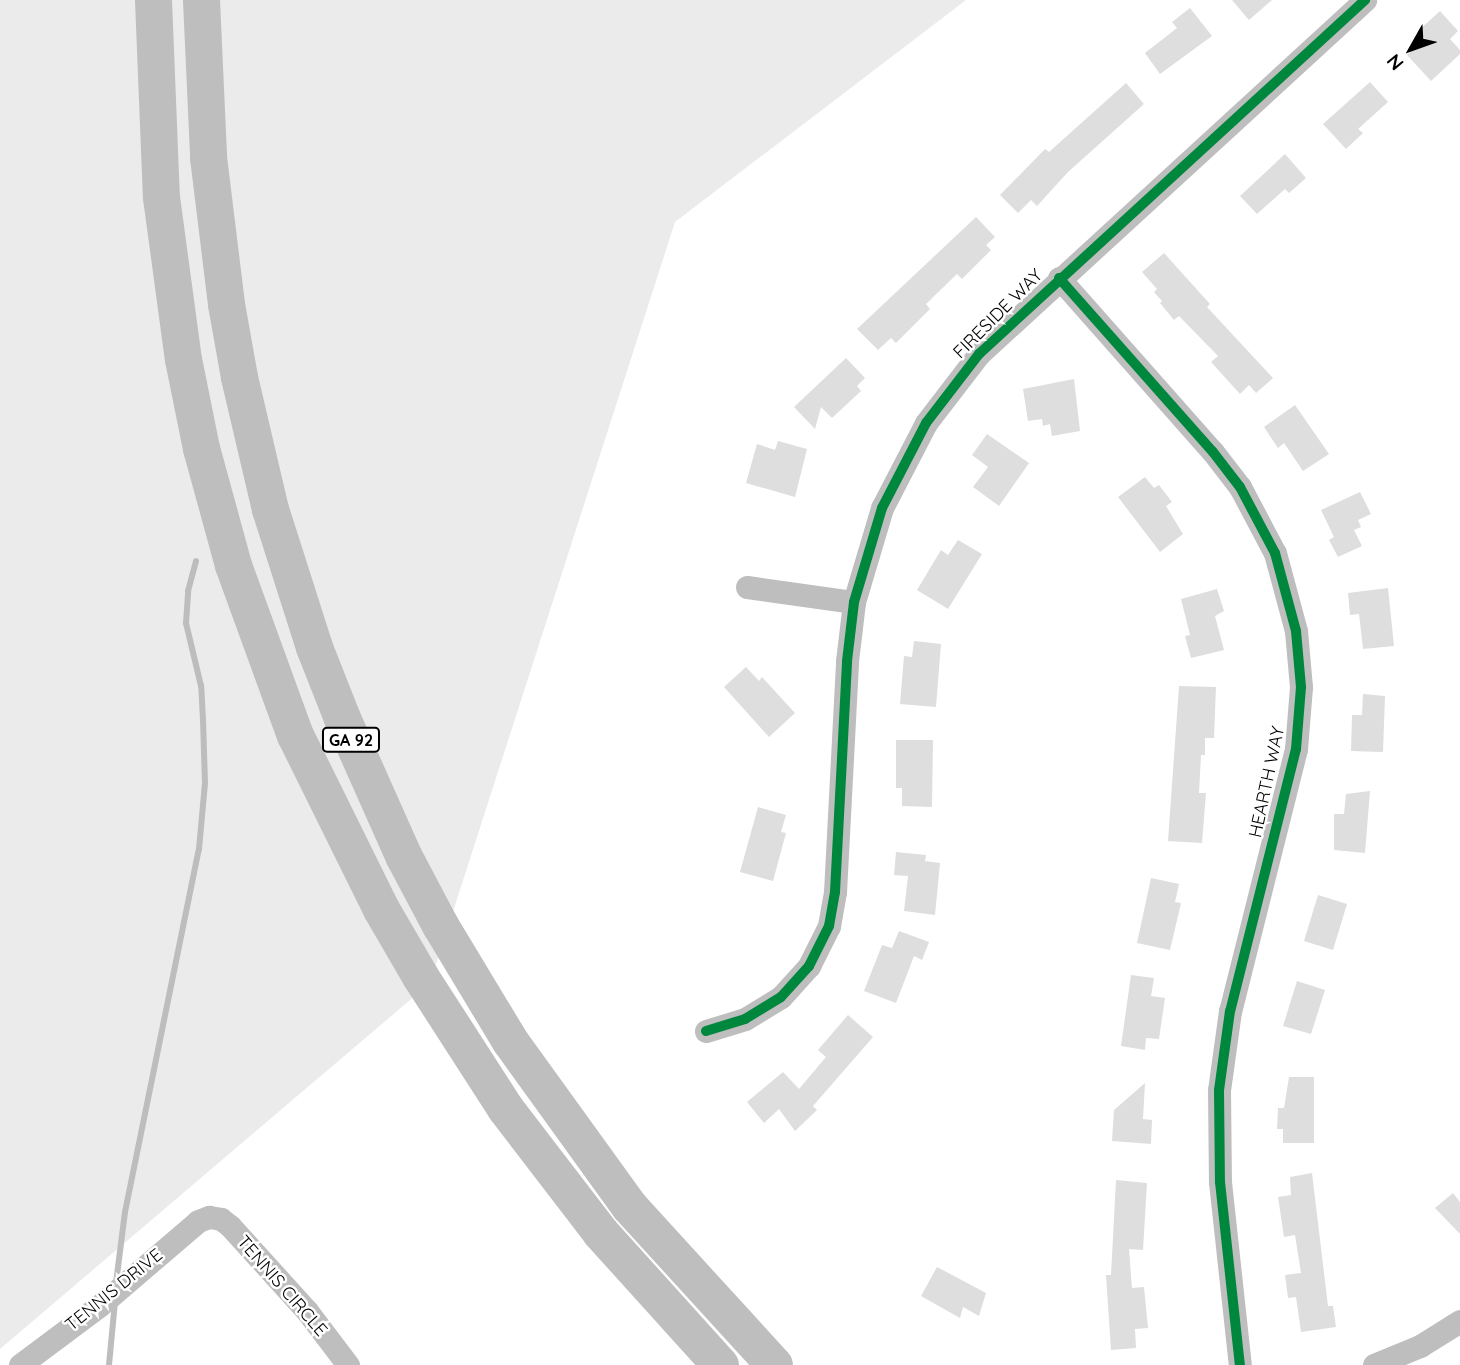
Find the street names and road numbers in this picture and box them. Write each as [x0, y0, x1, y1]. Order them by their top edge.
street label: FIRESIDE WAY [949, 265, 1047, 363]
street label: HEARTH WAY [1245, 724, 1289, 840]
road number: GA 92 [321, 727, 381, 752]
street label: TENNIS CIRCLE [232, 1231, 332, 1341]
street label: TENNIS DRIVE [61, 1244, 167, 1336]

